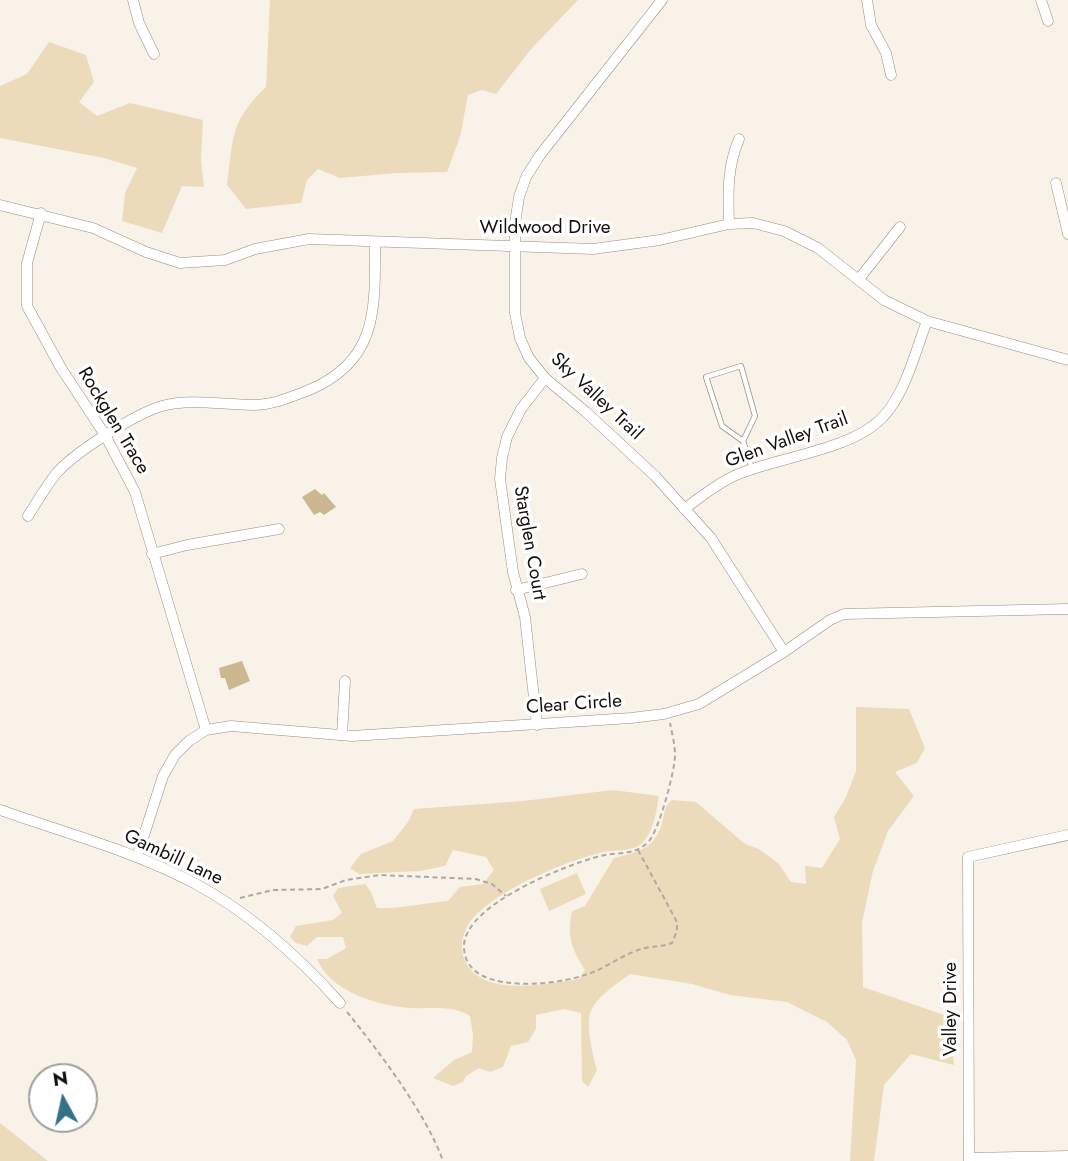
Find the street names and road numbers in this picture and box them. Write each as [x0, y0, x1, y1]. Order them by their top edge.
street label: Wildwood Drive [479, 217, 611, 239]
street label: Sky Valley Trail [545, 349, 647, 445]
street label: Rockglen Trace [72, 363, 154, 479]
street label: Glen Valley Trail [723, 408, 851, 474]
street label: Starglen Court [508, 484, 550, 602]
street label: Clear Circle [525, 690, 623, 720]
street label: Gambill Lane [120, 825, 226, 891]
street label: Valley Drive [940, 962, 962, 1056]

